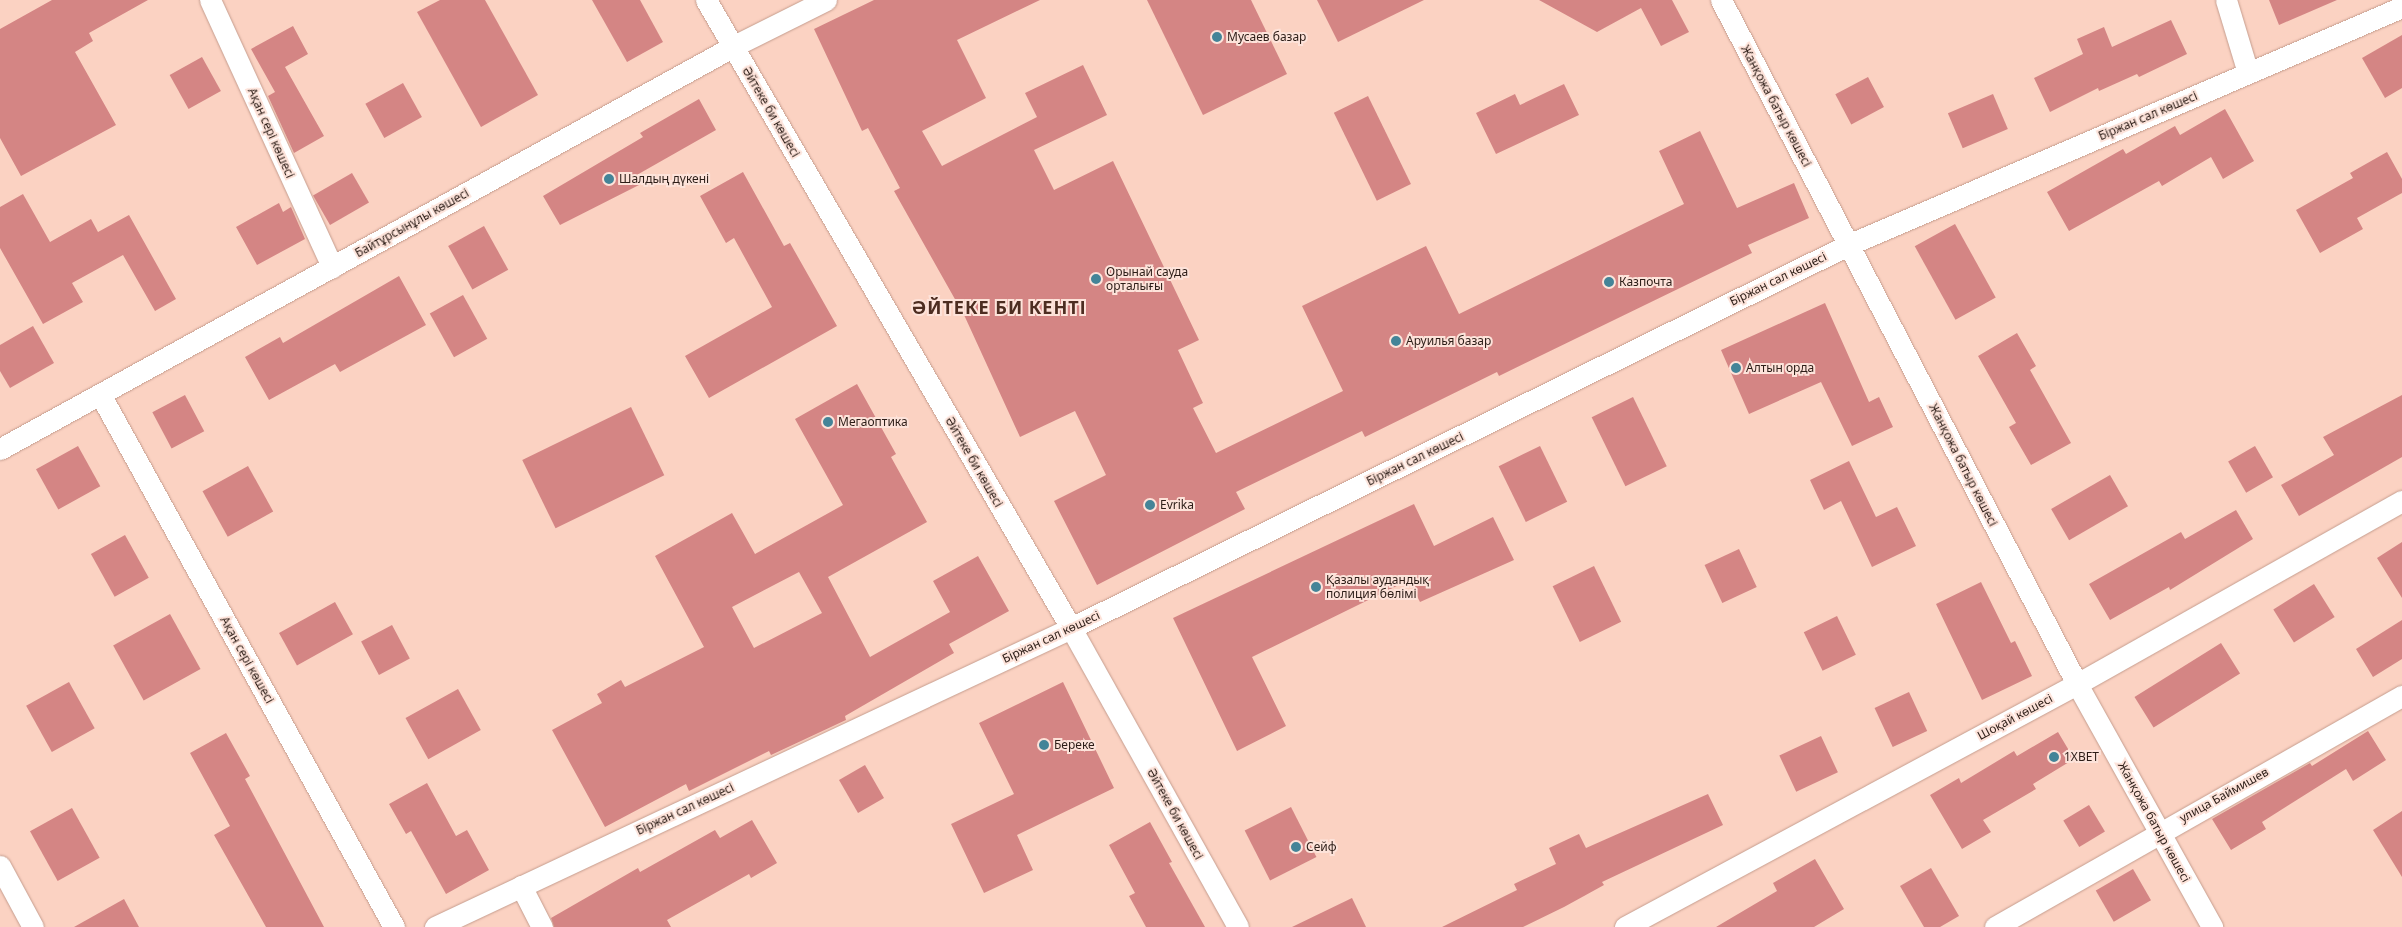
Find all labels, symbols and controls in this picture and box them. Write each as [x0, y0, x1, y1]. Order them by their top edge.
place label: Мусаев базар [1227, 30, 1306, 44]
marker: Мусаев базар [1211, 31, 1223, 43]
street label: Жанқожа батыр көшесі [1738, 43, 1814, 169]
street label: Әйтеке би көшесі [739, 64, 803, 160]
street label: Ақан сері көшесі [245, 86, 297, 180]
street label: Біржан сал көшесі [2096, 89, 2200, 143]
place label: Шалдың дүкені [619, 172, 709, 186]
marker: Шалдың дүкені [603, 173, 615, 185]
street label: Байтұрсынұлы көшесі [353, 186, 471, 260]
street label: Біржан сал көшесі [1727, 249, 1829, 309]
place label: Орынай сауда орталығы [1106, 265, 1188, 293]
marker: Орынай сауда орталығы [1090, 273, 1102, 285]
place label: Казпочта [1619, 275, 1673, 289]
marker: Казпочта [1603, 276, 1615, 288]
district label: ӘЙТЕКЕ БИ КЕНТІ [910, 296, 1088, 318]
place label: Аруилья базар [1406, 334, 1491, 348]
marker: Аруилья базар [1390, 335, 1402, 347]
place label: Алтын орда [1746, 361, 1814, 375]
marker: Алтын орда [1730, 362, 1742, 374]
street label: Жанқожа батыр көшесі [1926, 401, 2000, 529]
street label: Әйтеке би көшесі [942, 414, 1006, 510]
place label: Мегаоптика [838, 415, 908, 429]
marker: Мегаоптика [822, 416, 834, 428]
street label: Біржан сал көшесі [1364, 429, 1466, 489]
place label: Evrika [1160, 498, 1194, 512]
marker: Evrika [1144, 499, 1156, 511]
place label: Қазалы аудандық полиция бөлімі [1326, 573, 1429, 601]
marker: Қазалы аудандық полиция бөлімі [1310, 581, 1322, 593]
street label: Біржан сал көшесі [1000, 608, 1102, 666]
street label: Ақан сері көшесі [217, 614, 277, 706]
street label: Шоқай көшесі [1975, 691, 2055, 743]
place label: Береке [1054, 738, 1095, 752]
marker: Береке [1038, 739, 1050, 751]
place label: 1XBET [2064, 750, 2099, 764]
marker: 1XBET [2048, 751, 2060, 763]
street label: Жанқожа батыр көшесі [2115, 759, 2193, 885]
street label: улица Баймишев [2177, 765, 2271, 825]
street label: Әйтеке би көшесі [1144, 766, 1206, 862]
street label: Біржан сал көшесі [634, 780, 736, 838]
place label: Сейф [1306, 840, 1337, 854]
marker: Сейф [1290, 841, 1302, 853]

